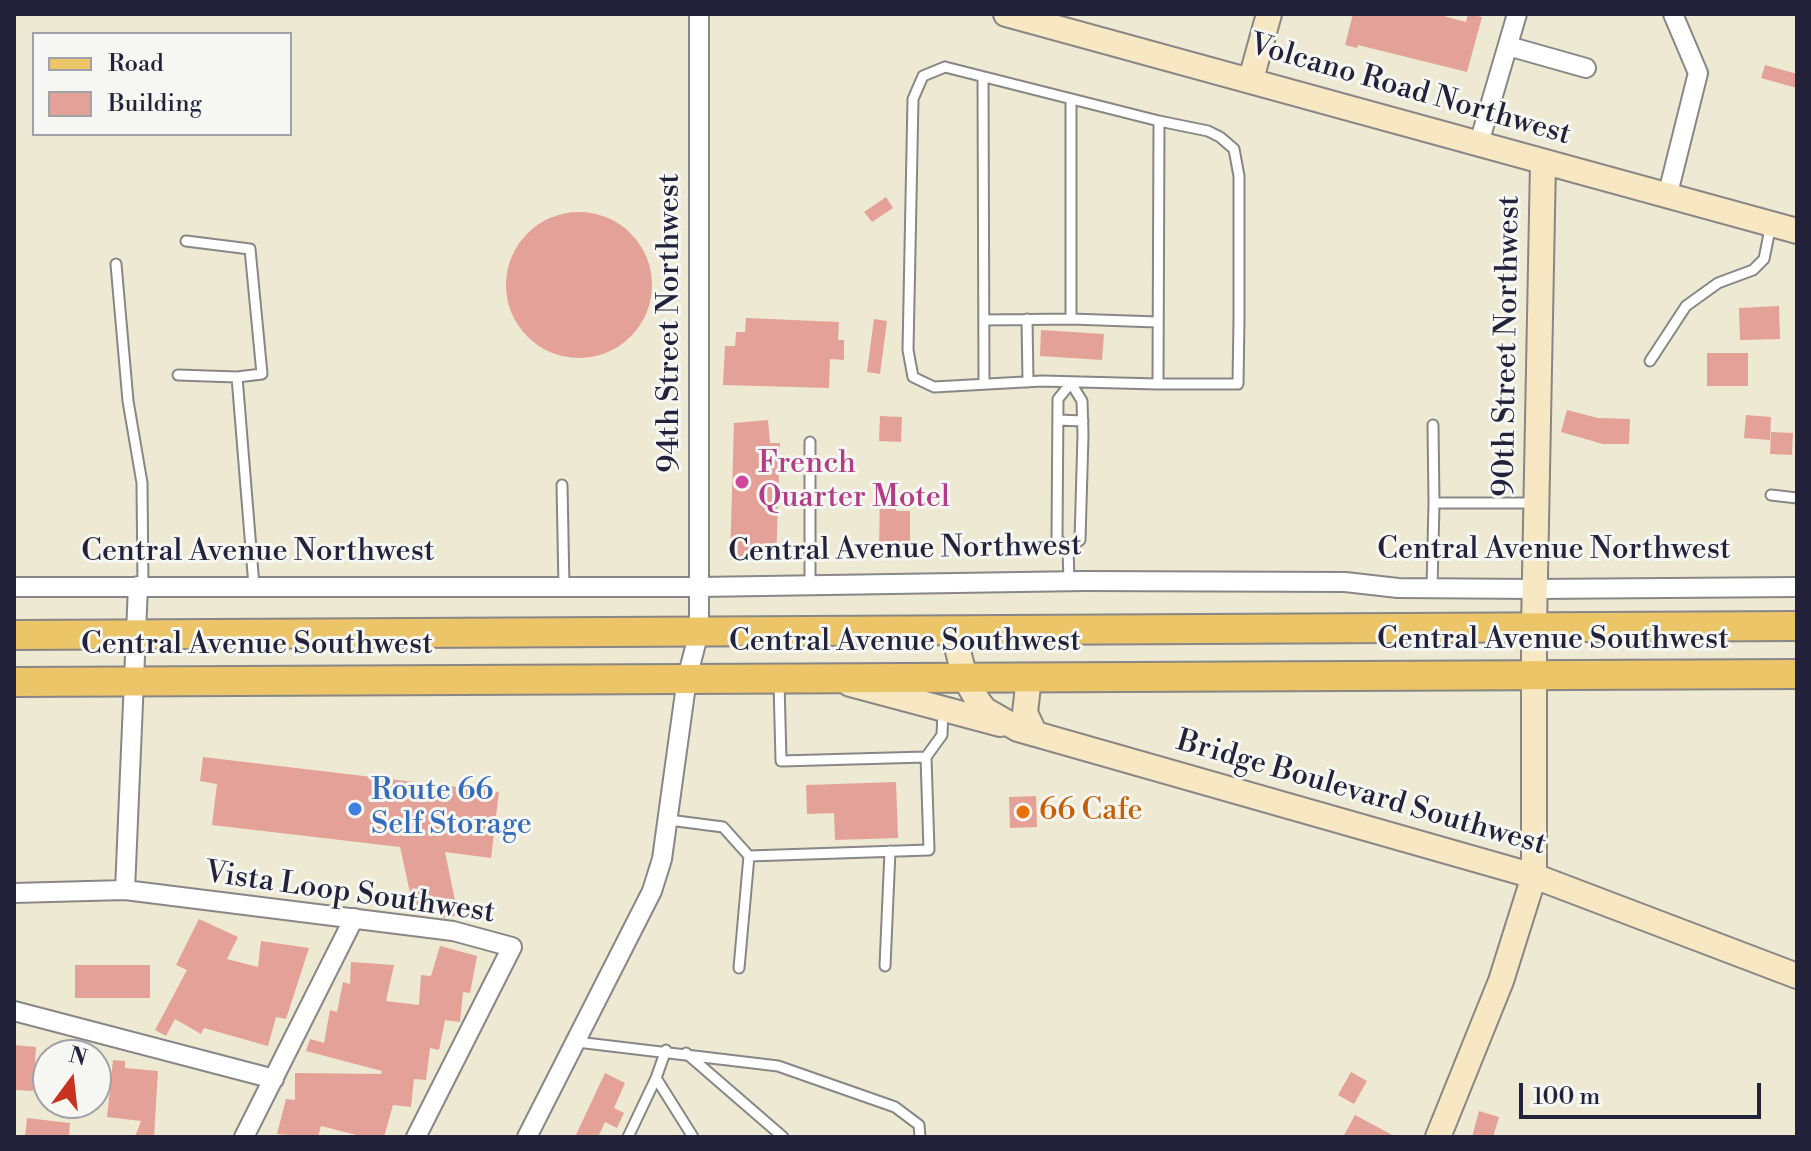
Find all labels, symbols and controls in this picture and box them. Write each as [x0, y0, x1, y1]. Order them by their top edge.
street label: Volcano Road Northwest [1245, 28, 1575, 154]
legend [32, 32, 292, 136]
text: Road [108, 49, 164, 79]
text: Building [108, 89, 202, 119]
street label: 94th Street Northwest [653, 173, 689, 473]
street label: 90th Street Northwest [1487, 195, 1529, 497]
place label: French Quarter Motel [758, 447, 950, 518]
marker: French Quarter Motel [733, 473, 751, 491]
street label: Central Avenue Northwest [728, 529, 1082, 571]
street label: Central Avenue Northwest [1377, 533, 1731, 569]
street label: Central Avenue Northwest [81, 535, 435, 571]
street label: Central Avenue Southwest [1377, 623, 1729, 659]
street label: Central Avenue Southwest [729, 625, 1081, 661]
street label: Central Avenue Southwest [81, 628, 433, 664]
street label: Bridge Boulevard Southwest [1172, 724, 1550, 864]
place label: Route 66 Self Storage [371, 774, 532, 844]
place label: 66 Cafe [1039, 794, 1143, 830]
marker: Route 66 Self Storage [346, 800, 364, 818]
marker: 66 Cafe [1014, 803, 1032, 821]
street label: Vista Loop Southwest [203, 856, 497, 932]
north arrow [32, 1039, 112, 1119]
text: N [66, 1042, 90, 1073]
scale bar [1523, 1067, 1765, 1117]
text: 100 m [1533, 1082, 1600, 1112]

